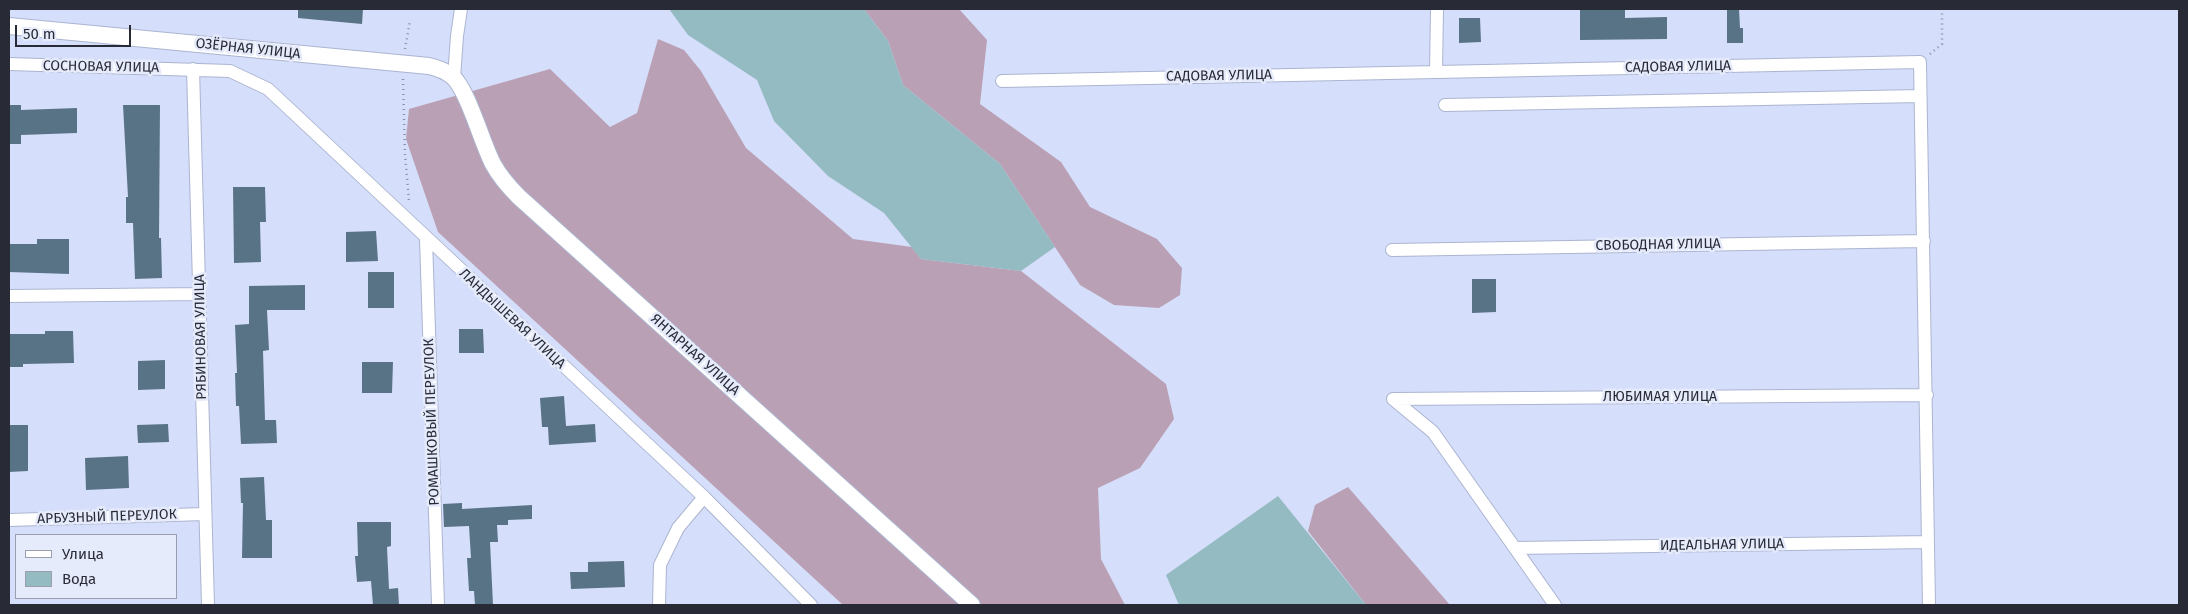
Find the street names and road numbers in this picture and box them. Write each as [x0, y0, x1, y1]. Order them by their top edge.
street label: ОЗЁРНАЯ УЛИЦА [195, 35, 301, 63]
street label: СОСНОВАЯ УЛИЦА [43, 58, 159, 76]
street label: САДОВАЯ УЛИЦА [1625, 58, 1731, 76]
street label: САДОВАЯ УЛИЦА [1166, 67, 1272, 85]
street label: СВОБОДНАЯ УЛИЦА [1595, 236, 1721, 254]
street label: ЛАНДЫШЕВАЯ УЛИЦА [455, 265, 569, 373]
street label: РЯБИНОВАЯ УЛИЦА [192, 274, 210, 400]
street label: ЯНТАРНАЯ УЛИЦА [647, 311, 743, 399]
street label: РОМАШКОВЫЙ ПЕРЕУЛОК [421, 338, 443, 506]
street label: ЛЮБИМАЯ УЛИЦА [1603, 389, 1717, 405]
street label: АРБУЗНЫЙ ПЕРЕУЛОК [37, 506, 177, 528]
street label: ИДЕАЛЬНАЯ УЛИЦА [1660, 536, 1784, 554]

